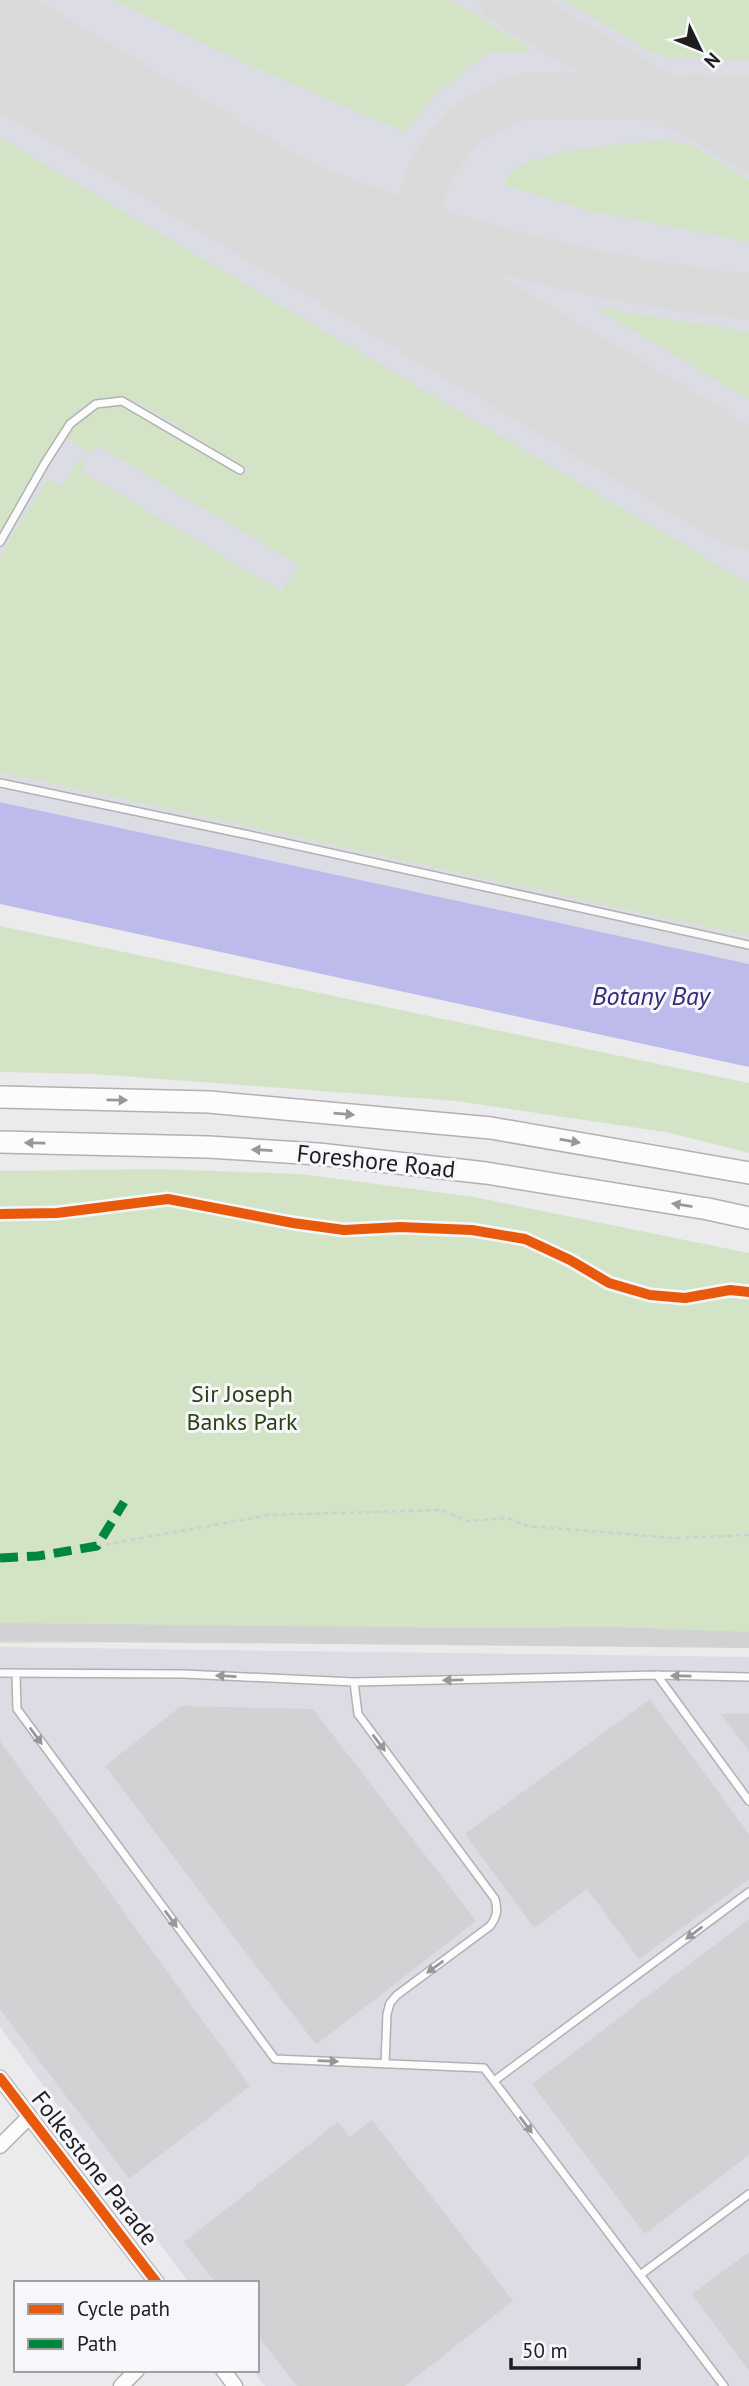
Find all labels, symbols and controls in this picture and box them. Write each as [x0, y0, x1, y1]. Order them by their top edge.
north arrow [665, 14, 735, 84]
text: N [699, 48, 725, 73]
water label: Botany Bay [592, 979, 712, 1012]
one-way arrow [106, 1094, 128, 1105]
one-way arrow [333, 1109, 355, 1120]
one-way arrow [559, 1136, 581, 1147]
one-way arrow [24, 1137, 46, 1149]
street label: Foreshore Road [295, 1137, 457, 1185]
one-way arrow [251, 1145, 273, 1156]
one-way arrow [671, 1199, 693, 1210]
park label: Sir Joseph Banks Park [186, 1378, 298, 1437]
one-way arrow [215, 1670, 237, 1681]
one-way arrow [670, 1670, 692, 1681]
one-way arrow [442, 1674, 464, 1685]
one-way arrow [29, 1726, 44, 1744]
one-way arrow [372, 1734, 386, 1752]
one-way arrow [164, 1909, 179, 1927]
one-way arrow [685, 1925, 703, 1939]
one-way arrow [426, 1960, 444, 1974]
one-way arrow [317, 2056, 339, 2067]
street label: Folkestone Parade [25, 2084, 165, 2252]
one-way arrow [519, 2116, 533, 2134]
legend [14, 2281, 259, 2372]
text: Cycle path [77, 2295, 170, 2322]
scale bar [511, 2326, 639, 2370]
text: Path [77, 2330, 117, 2357]
text: 50 m [522, 2337, 568, 2364]

